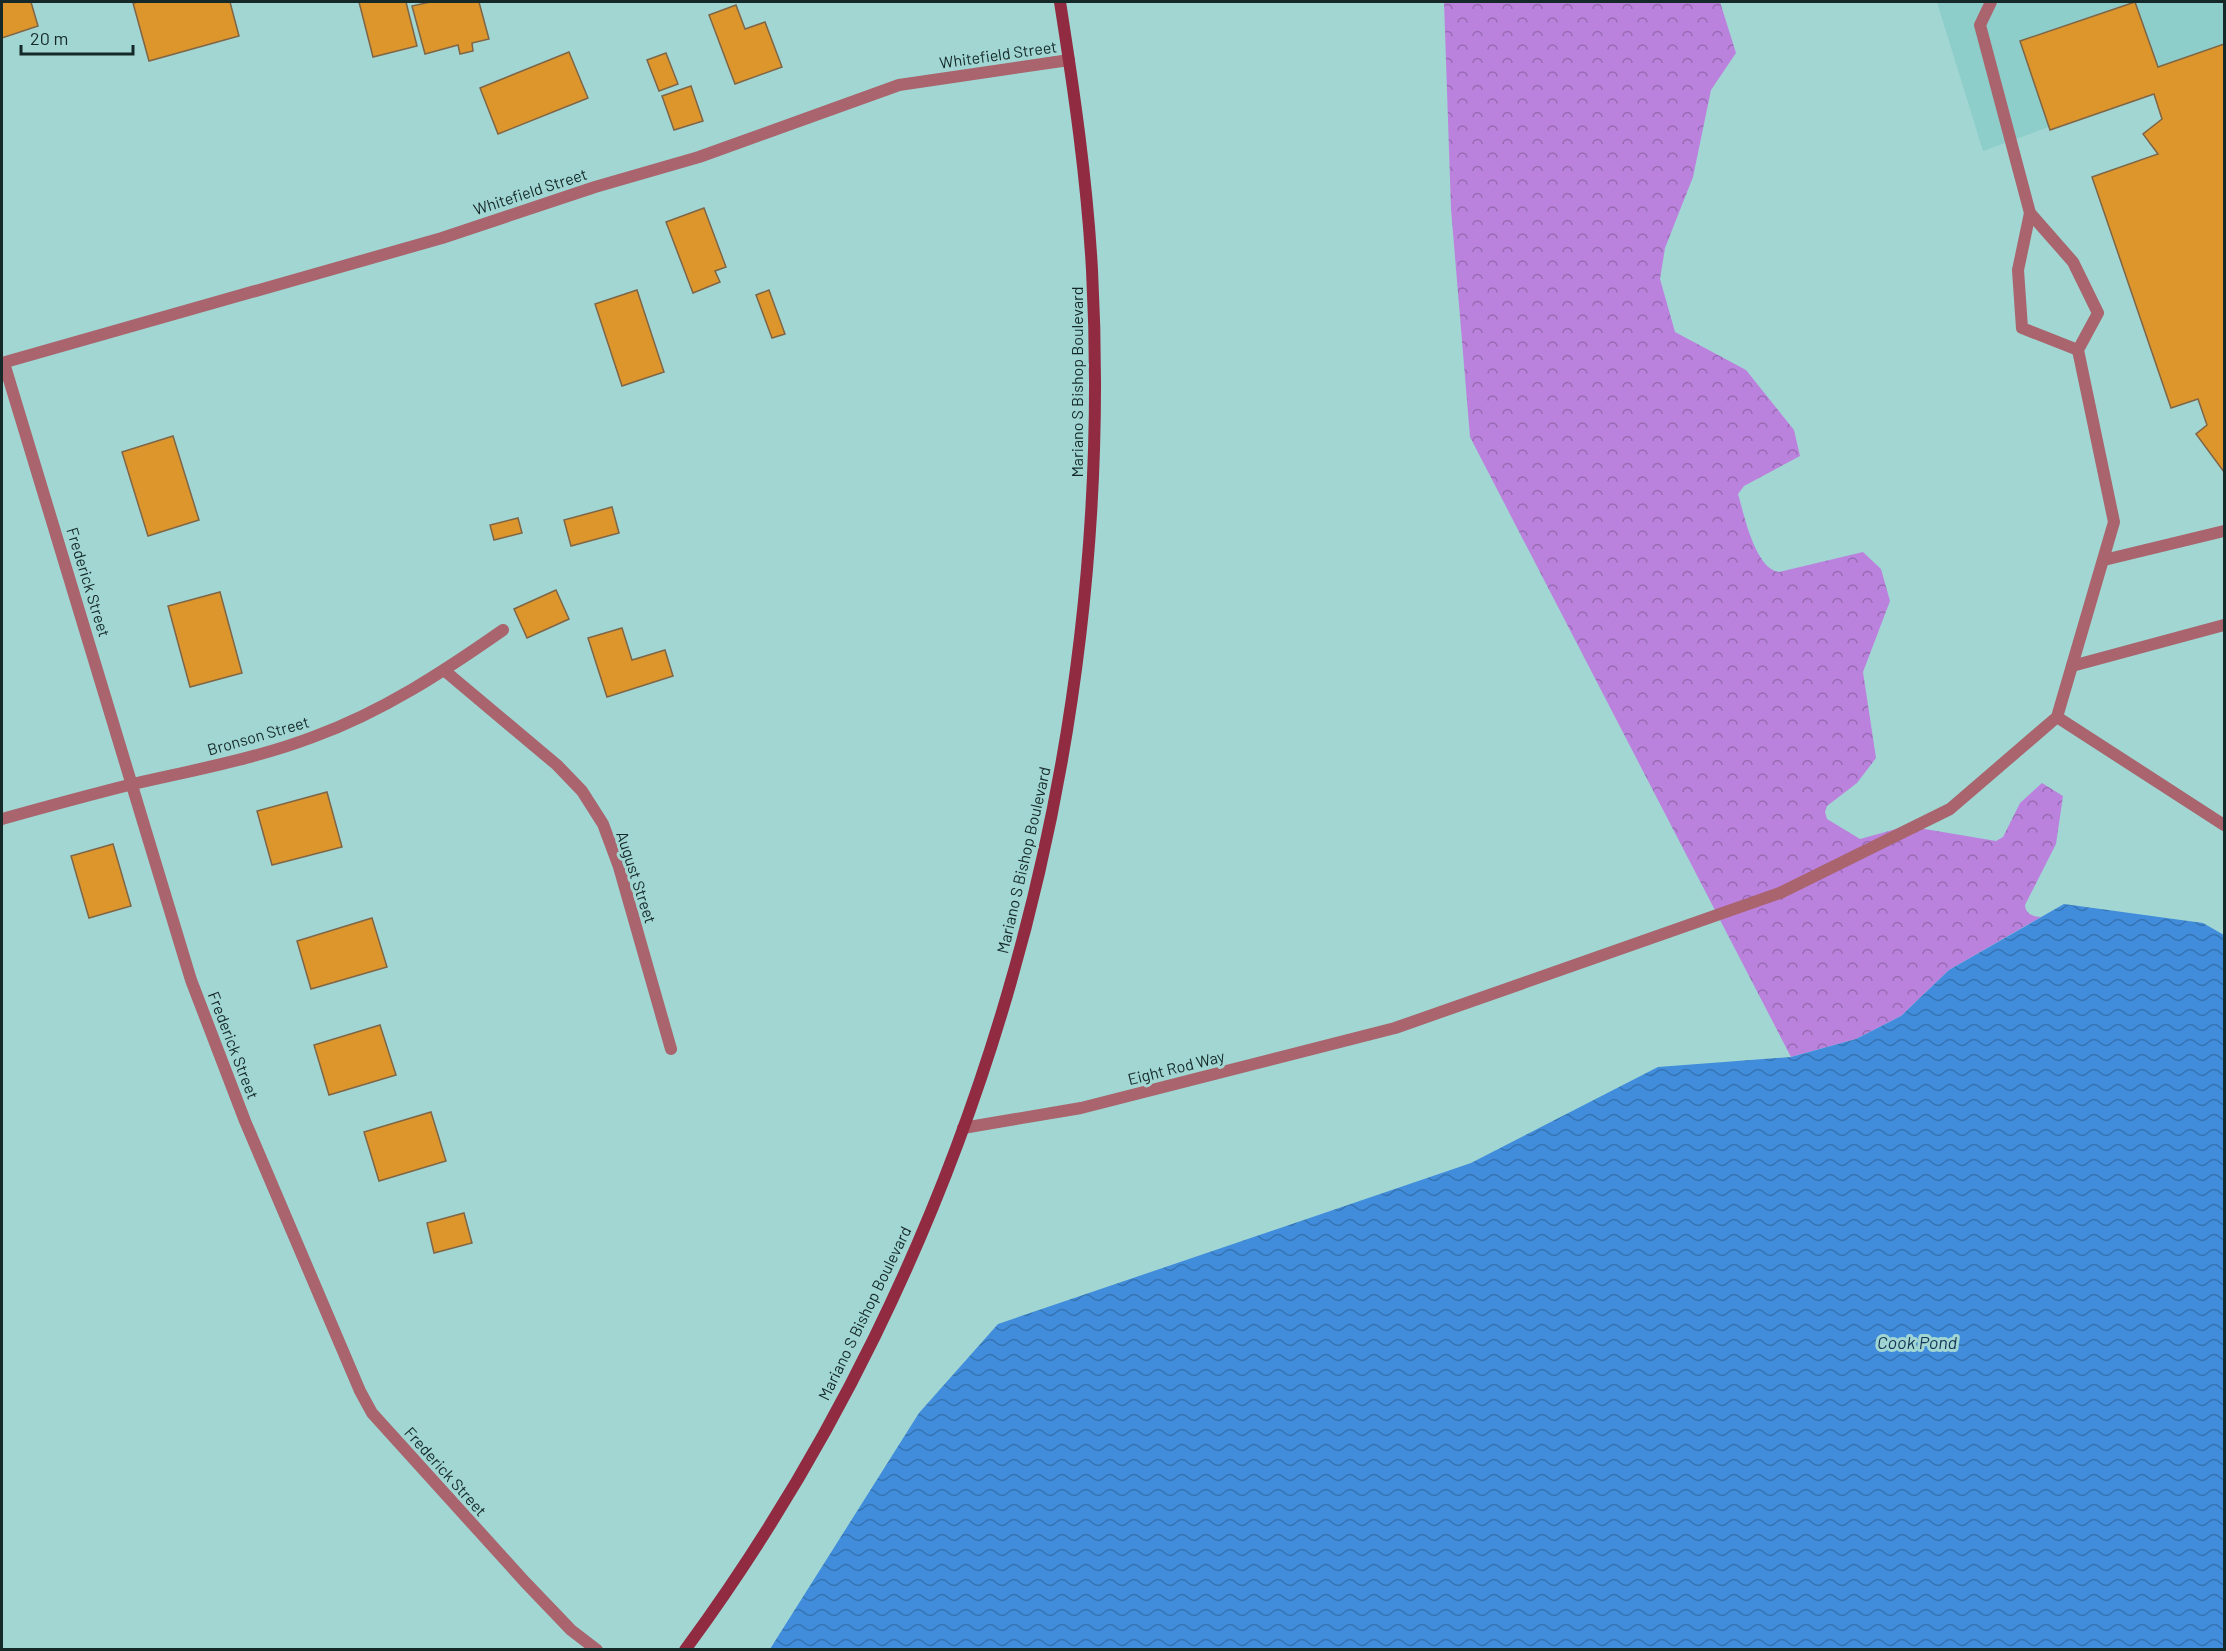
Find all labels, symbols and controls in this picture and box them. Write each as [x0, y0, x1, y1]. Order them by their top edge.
scale bar [21, 18, 134, 56]
text: 20 m [30, 27, 68, 49]
street label: Whitefield Street [938, 36, 1058, 72]
street label: Whitefield Street [471, 164, 589, 218]
street label: Mariano S Bishop Boulevard [1067, 286, 1086, 478]
street label: Frederick Street [63, 525, 115, 639]
street label: Bronson Street [205, 711, 311, 759]
street label: Mariano S Bishop Boulevard [992, 765, 1054, 955]
street label: August Street [613, 829, 661, 925]
street label: Frederick Street [205, 989, 263, 1101]
street label: Eight Rod Way [1126, 1046, 1227, 1088]
street label: Mariano S Bishop Boulevard [814, 1223, 914, 1403]
water label: Cook Pond [1877, 1331, 1958, 1353]
street label: Frederick Street [401, 1422, 491, 1520]

